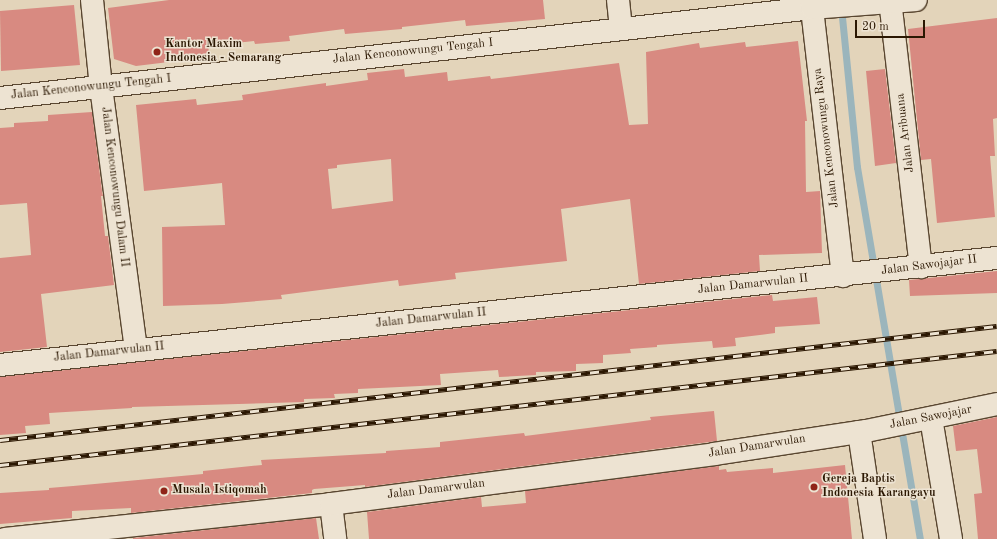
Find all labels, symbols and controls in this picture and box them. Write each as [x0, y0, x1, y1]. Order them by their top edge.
scale bar [857, 12, 927, 38]
text: 20 m [862, 21, 889, 33]
street label: Jalan Kenconowungu Tengah I [332, 36, 494, 68]
place label: Kantor Maxim Indonesia - Semarang [165, 38, 281, 66]
marker: Kantor Maxim Indonesia - Semarang [152, 47, 162, 57]
street label: Jalan Kenconowungu Raya [811, 67, 843, 209]
street label: Jalan Kenconowungu Tengah I [10, 72, 172, 104]
street label: Jalan Aribuana [894, 93, 918, 173]
street label: Jalan Kenconowungu Dalam II [97, 106, 131, 268]
street label: Jalan Sawojajar II [880, 253, 978, 279]
street label: Jalan Damarwulan II [697, 272, 809, 298]
street label: Jalan Damarwulan II [375, 306, 487, 332]
street label: Jalan Damarwulan II [53, 340, 165, 366]
street label: Jalan Sawojajar [889, 403, 973, 433]
street label: Jalan Damarwulan [707, 432, 807, 462]
place label: Gereja Baptis Indonesia Karangayu [822, 473, 936, 501]
street label: Jalan Damarwulan [386, 477, 486, 503]
marker: Gereja Baptis Indonesia Karangayu [809, 482, 819, 492]
place label: Musala Istiqomah [172, 484, 267, 498]
marker: Musala Istiqomah [159, 486, 169, 496]

